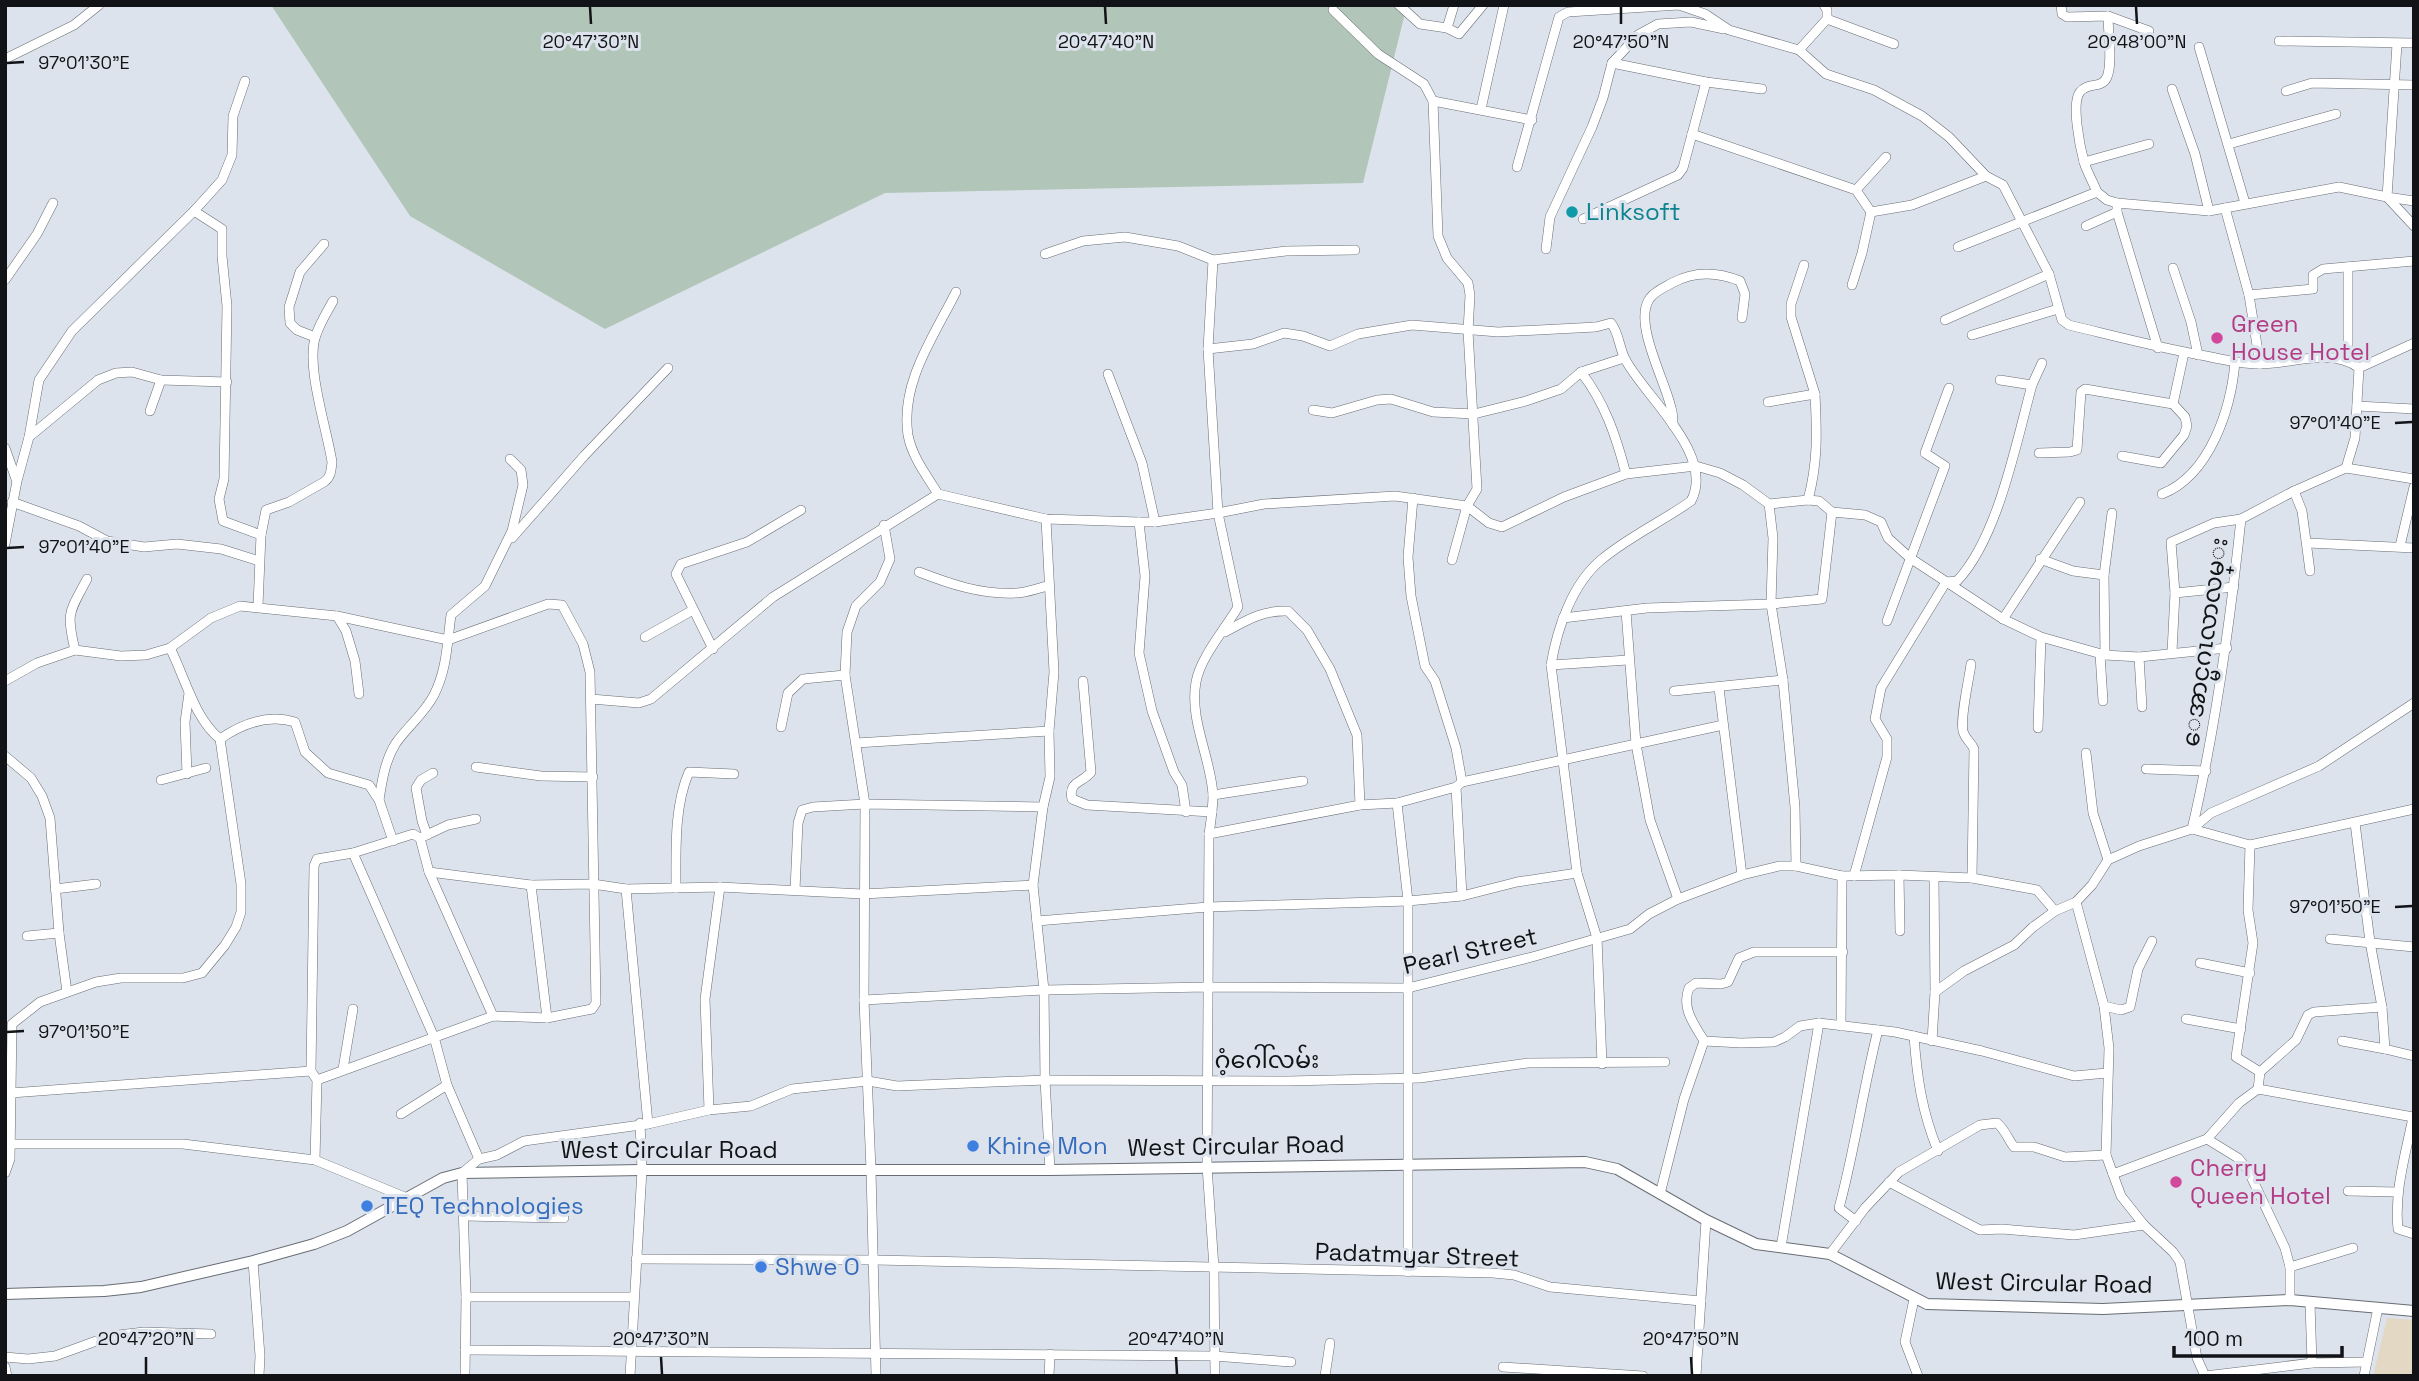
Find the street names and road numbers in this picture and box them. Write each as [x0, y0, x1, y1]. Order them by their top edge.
street label: ေအာင္မဂၤလာလမ္း [2174, 535, 2239, 749]
street label: Pearl Street [1400, 920, 1540, 981]
street label: ဂံ့ဂေါ်လမ်း [1215, 1044, 1319, 1076]
street label: West Circular Road [1127, 1128, 1345, 1163]
street label: West Circular Road [560, 1134, 778, 1165]
street label: Padatmyar Street [1314, 1235, 1520, 1274]
street label: West Circular Road [1935, 1265, 2153, 1300]

